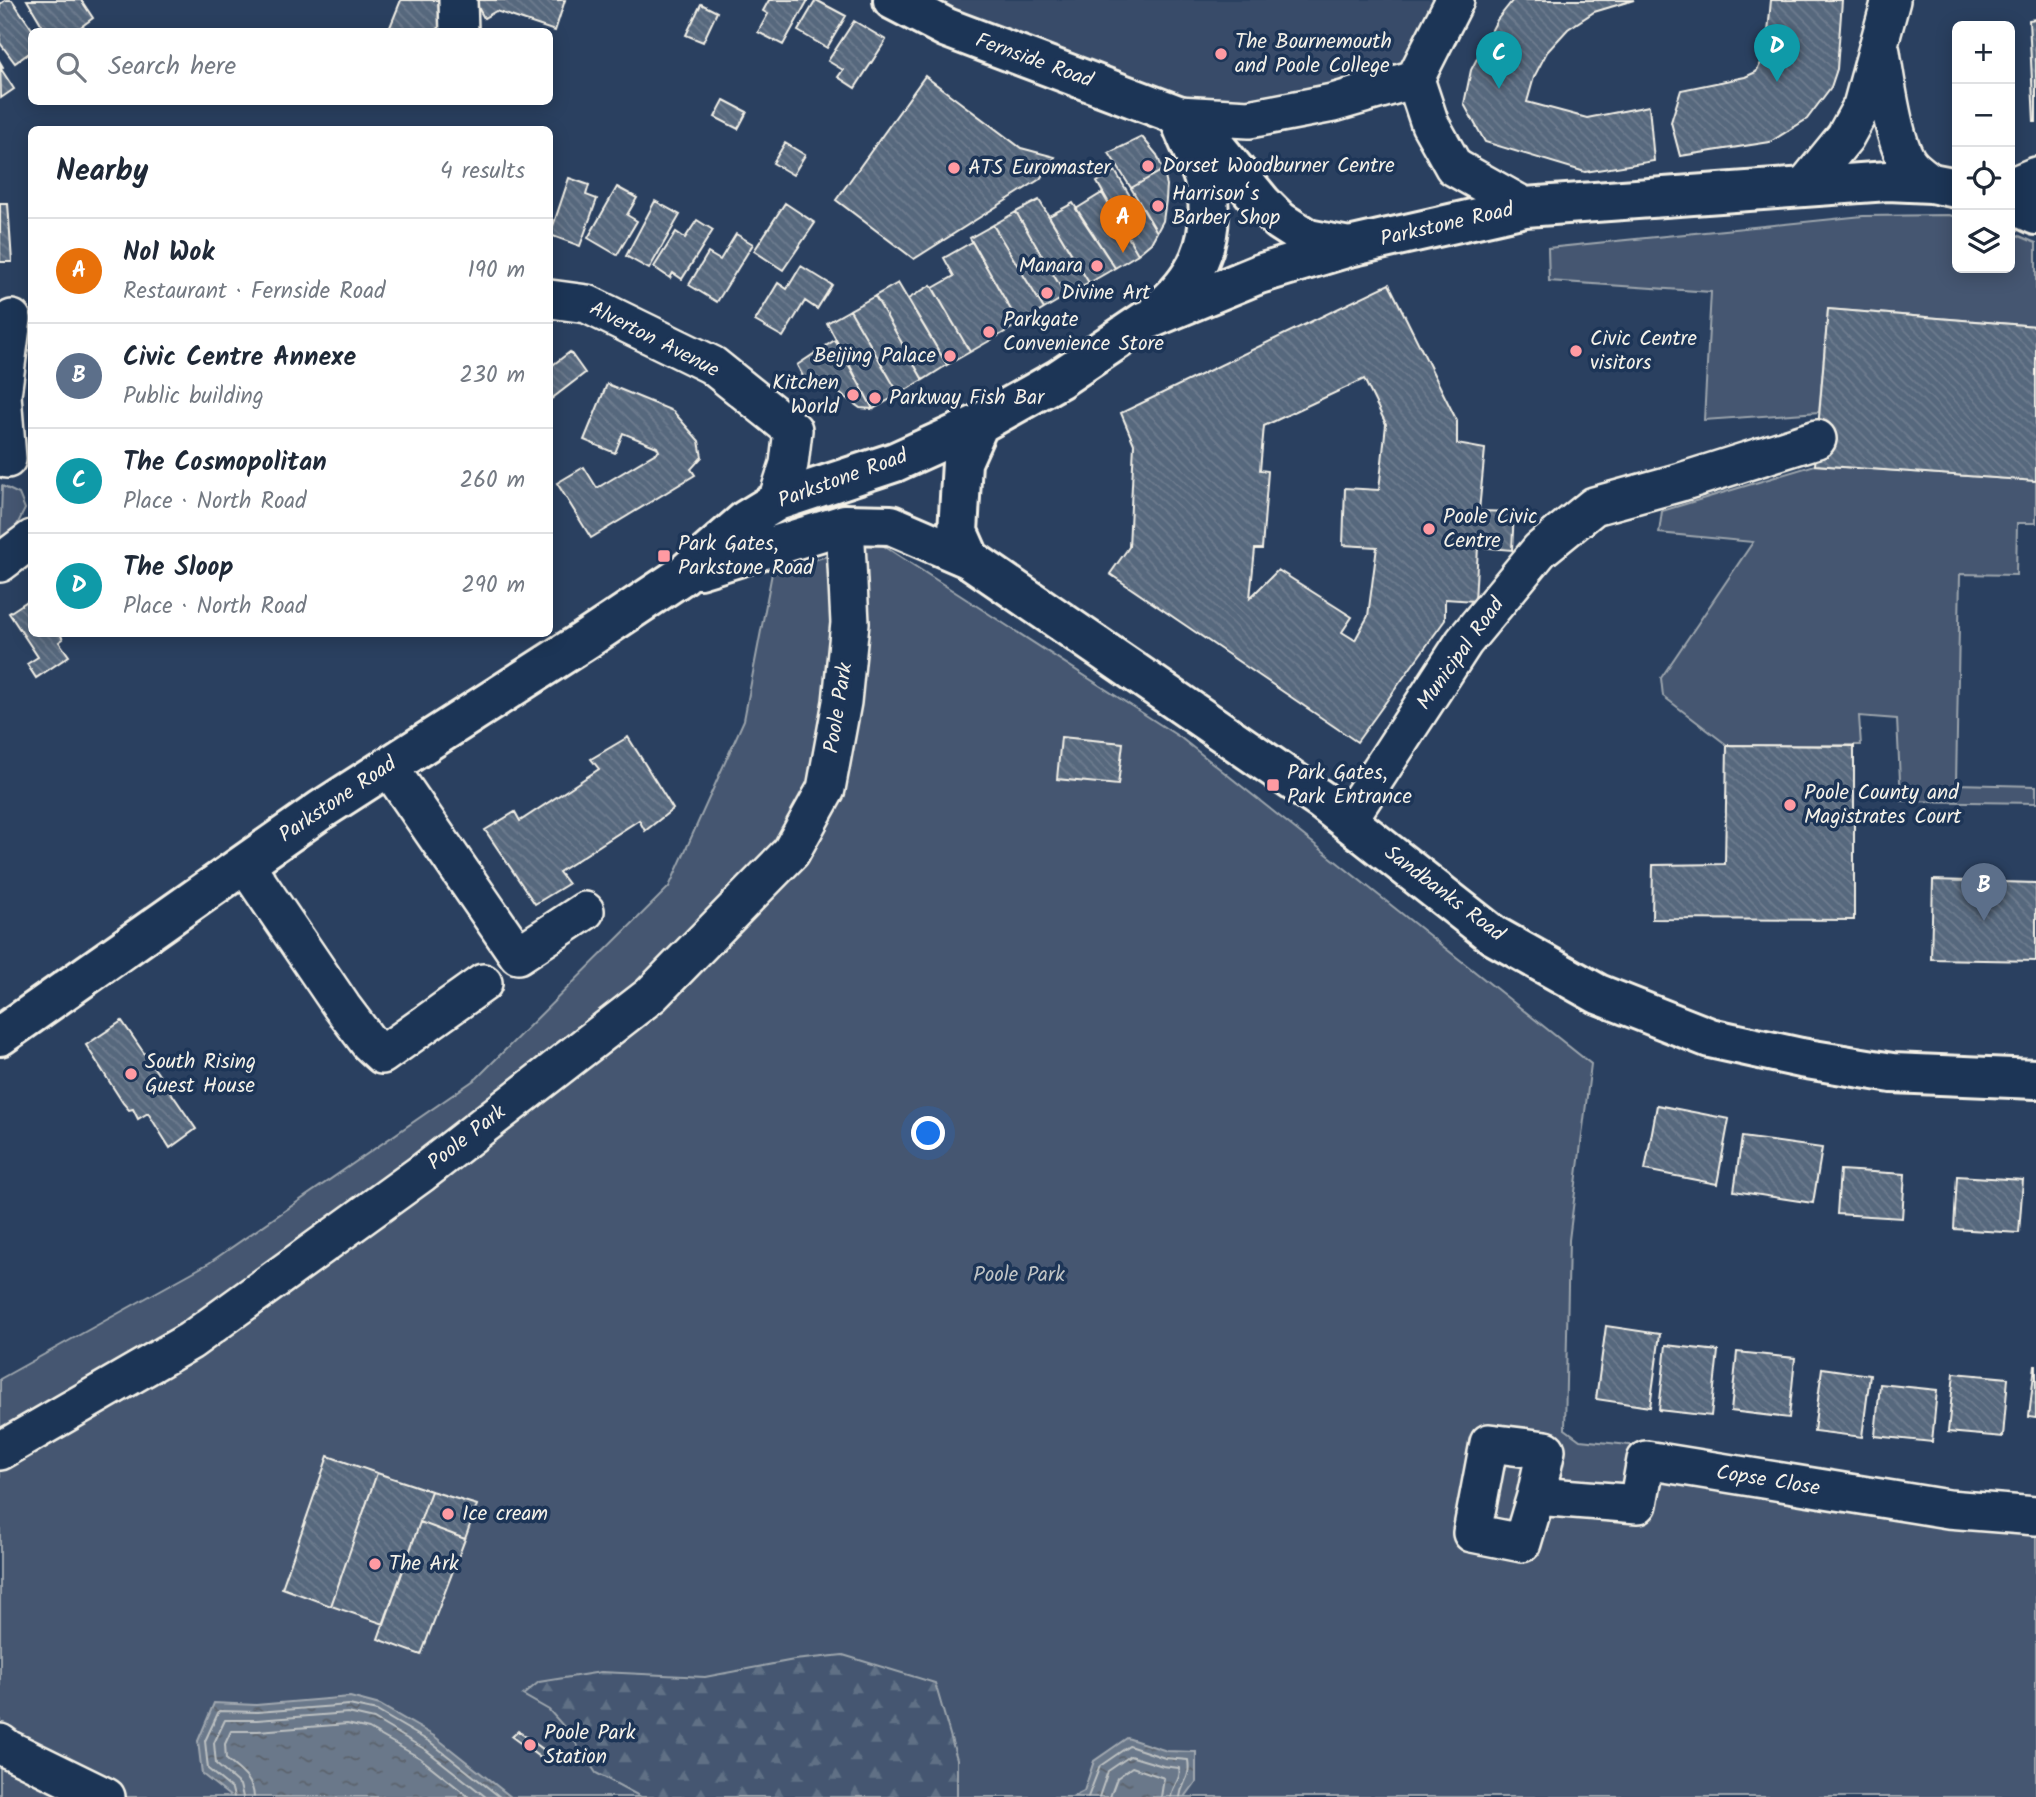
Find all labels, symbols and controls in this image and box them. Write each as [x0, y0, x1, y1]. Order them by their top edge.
map controls [1952, 21, 2015, 273]
button: + [1952, 21, 2015, 84]
street label: Fernside Road [971, 24, 1098, 98]
pin: D [1754, 24, 1800, 82]
place label: The Bournemouth and Poole College [1235, 26, 1392, 83]
search box [28, 28, 553, 105]
pin: C [1476, 31, 1522, 89]
text: Search here [108, 46, 236, 88]
marker: The Bournemouth and Poole College [1213, 46, 1229, 62]
icon: search [52, 48, 90, 86]
button: − [1952, 84, 2015, 147]
button: locate [1952, 147, 2015, 210]
text: Nearby [56, 148, 148, 196]
place label: Dorset Woodburner Centre [1162, 150, 1395, 183]
place label: ATS Euromaster [968, 152, 1112, 185]
text: 4 results [440, 154, 525, 190]
marker: Dorset Woodburner Centre [1140, 158, 1156, 174]
marker: ATS Euromaster [946, 160, 962, 176]
place label: Harrison‘s Barber Shop [1172, 178, 1280, 235]
street label: Parkstone Road [1377, 194, 1517, 256]
pin: A [1100, 195, 1146, 253]
marker: Harrison‘s Barber Shop [1150, 198, 1166, 214]
button: layers [1952, 210, 2015, 273]
text: No1 Wok [123, 232, 214, 274]
place label: Manara [1019, 250, 1083, 283]
text: A [72, 253, 86, 289]
text: 190 m [468, 253, 525, 289]
marker: Manara [1089, 258, 1105, 274]
text: Restaurant · Fernside Road [123, 274, 385, 310]
place label: Divine Art [1061, 277, 1151, 310]
marker: Divine Art [1039, 285, 1055, 301]
street label: Alverton Avenue [583, 293, 725, 387]
place label: Parkgate Convenience Store [1003, 304, 1164, 361]
place label: Civic Centre visitors [1590, 323, 1698, 380]
marker: Parkgate Convenience Store [981, 324, 997, 340]
text: Civic Centre Annexe [123, 337, 356, 379]
place label: Beijing Palace [813, 340, 937, 373]
marker: Civic Centre visitors [1568, 343, 1584, 359]
marker: Beijing Palace [942, 348, 958, 364]
text: B [72, 358, 86, 394]
text: 230 m [459, 358, 525, 394]
place label: Kitchen World [772, 367, 840, 424]
text: Public building [123, 379, 264, 415]
place label: Parkway Fish Bar [889, 382, 1045, 415]
marker: Kitchen World [845, 387, 861, 403]
marker: Parkway Fish Bar [867, 390, 883, 406]
street label: Parkstone Road [774, 440, 913, 518]
text: The Cosmopolitan [123, 442, 327, 484]
text: C [72, 463, 86, 499]
text: 260 m [460, 463, 525, 499]
text: Place · North Road [123, 484, 307, 520]
place label: Poole Civic Centre [1443, 501, 1537, 558]
marker: Poole Civic Centre [1421, 521, 1437, 537]
place label: Park Gates, Parkstone Road [678, 528, 814, 585]
text: The Sloop [123, 547, 233, 589]
marker: Park Gates, Parkstone Road [656, 548, 672, 564]
text: D [71, 568, 87, 604]
text: 290 m [461, 568, 525, 604]
text: Place · North Road [123, 589, 307, 625]
street label: Municipal Road [1409, 590, 1514, 717]
street label: Poole Park [816, 660, 862, 756]
street label: Parkstone Road [272, 748, 404, 852]
place label: Park Gates, Park Entrance [1287, 757, 1412, 814]
marker: Park Gates, Park Entrance [1265, 777, 1281, 793]
place label: Poole County and Magistrates Court [1804, 777, 1962, 834]
marker: Poole County and Magistrates Court [1782, 797, 1798, 813]
street label: Sandbanks Road [1377, 837, 1512, 951]
pin: B [1961, 863, 2007, 921]
place label: South Rising Guest House [145, 1046, 256, 1103]
marker: South Rising Guest House [123, 1066, 139, 1082]
street label: Poole Park [421, 1097, 513, 1179]
your location [911, 1116, 945, 1150]
park label: Poole Park [973, 1259, 1065, 1292]
street label: Copse Close [1714, 1457, 1823, 1506]
place label: Ice cream [462, 1498, 548, 1531]
marker: Ice cream [440, 1506, 456, 1522]
place label: The Ark [389, 1548, 459, 1581]
marker: The Ark [367, 1556, 383, 1572]
place label: Poole Park Station [544, 1717, 636, 1774]
marker: Poole Park Station [522, 1737, 538, 1753]

